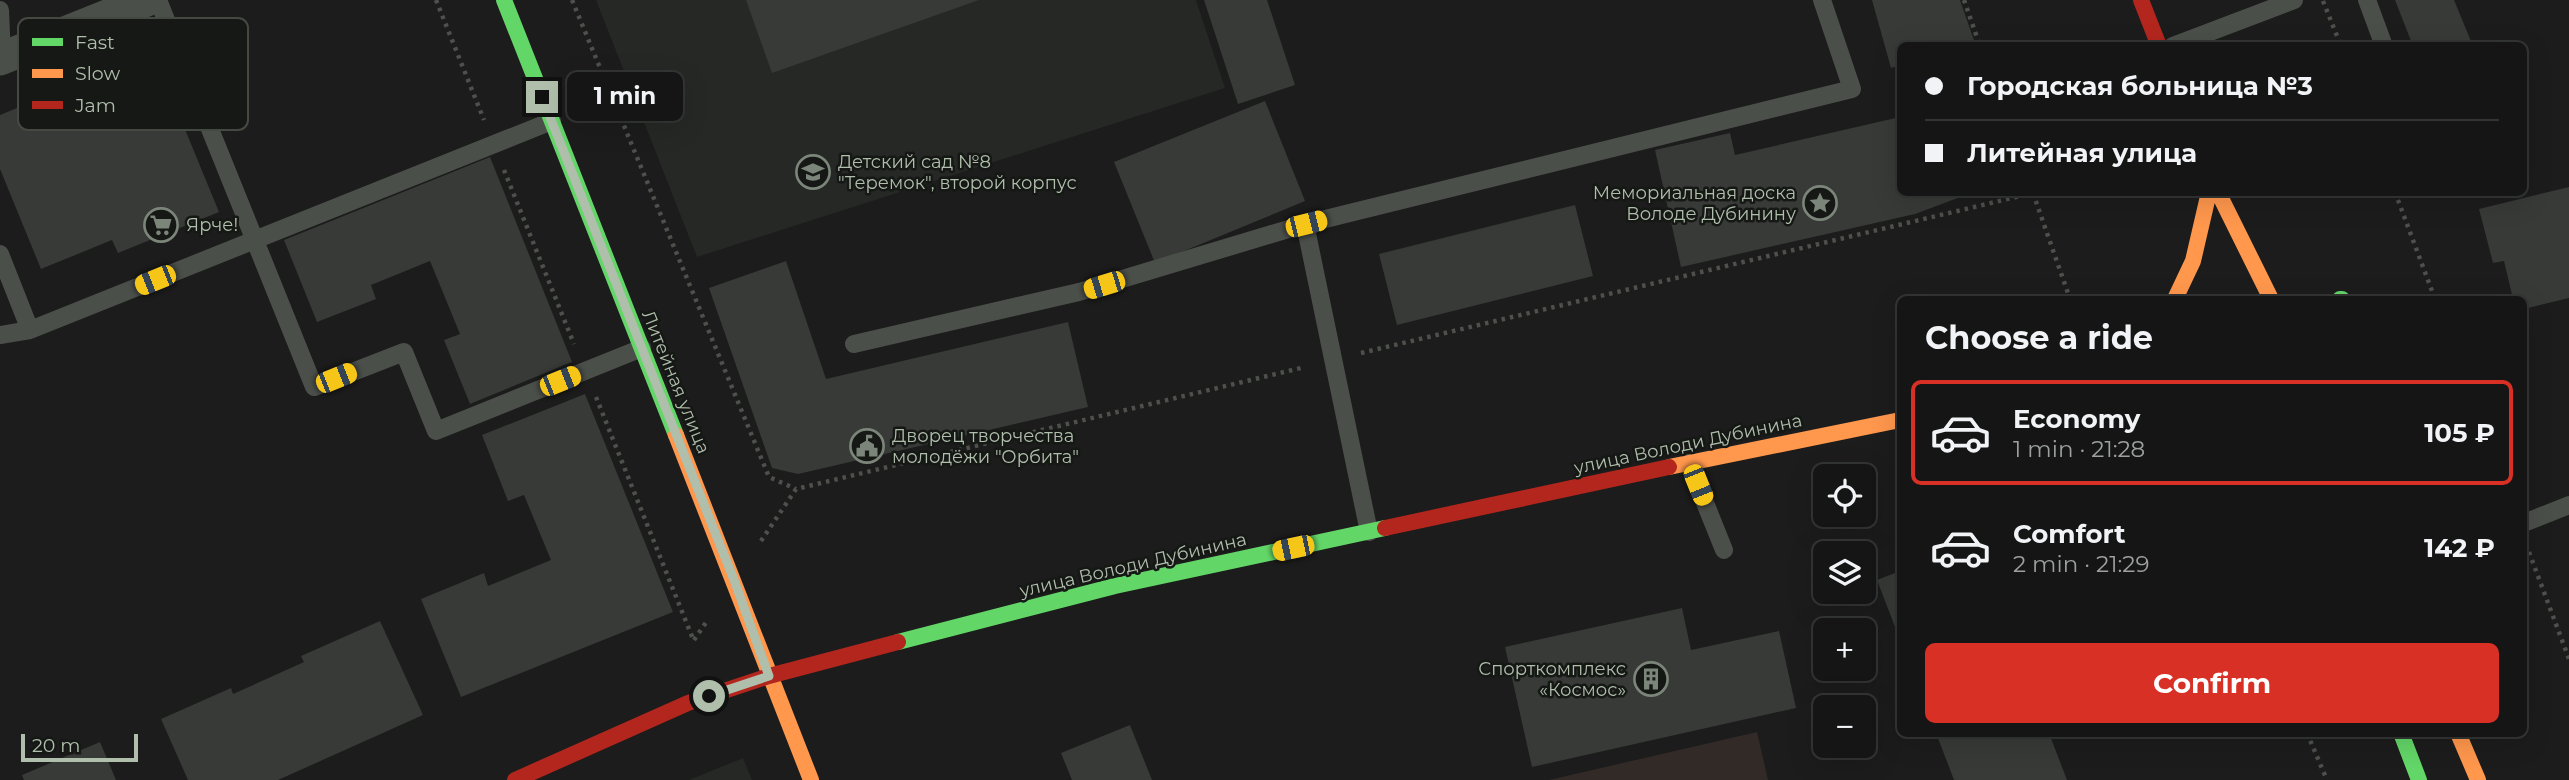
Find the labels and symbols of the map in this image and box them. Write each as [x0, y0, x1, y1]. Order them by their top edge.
legend [18, 18, 248, 130]
text: Fast [75, 31, 115, 54]
text: Slow [75, 62, 120, 85]
callout: 1 min [566, 72, 682, 122]
route end [526, 81, 558, 113]
text: Jam [74, 94, 116, 117]
place label: Детский сад №8 "Теремок", второй корпус [838, 151, 1077, 194]
school or university icon: Детский сад №8 "Теремок", второй корпус [794, 153, 832, 191]
place label: Мемориальная доска Володе Дубинину [1593, 182, 1796, 225]
place icon: Мемориальная доска Володе Дубинину [1801, 184, 1839, 222]
supermarket icon: Ярче! [142, 206, 180, 244]
car [1284, 209, 1329, 239]
place label: Ярче! [186, 214, 238, 236]
car [132, 262, 179, 298]
car [1081, 269, 1128, 301]
street label: Литейная улица [637, 307, 715, 457]
car [313, 360, 360, 396]
car [537, 363, 584, 399]
street label: улица Володи Дубинина [1571, 409, 1804, 479]
place label: Дворец творчества молодёжи "Орбита" [892, 425, 1079, 468]
public building icon: Дворец творчества молодёжи "Орбита" [848, 427, 886, 465]
car [1681, 462, 1716, 508]
street label: улица Володи Дубинина [1016, 528, 1249, 602]
car [1271, 533, 1316, 563]
place label: Спорткомплекс «Космос» [1478, 658, 1626, 701]
building icon: Спорткомплекс «Космос» [1632, 660, 1670, 698]
route start [693, 680, 725, 712]
scale bar [21, 731, 138, 763]

